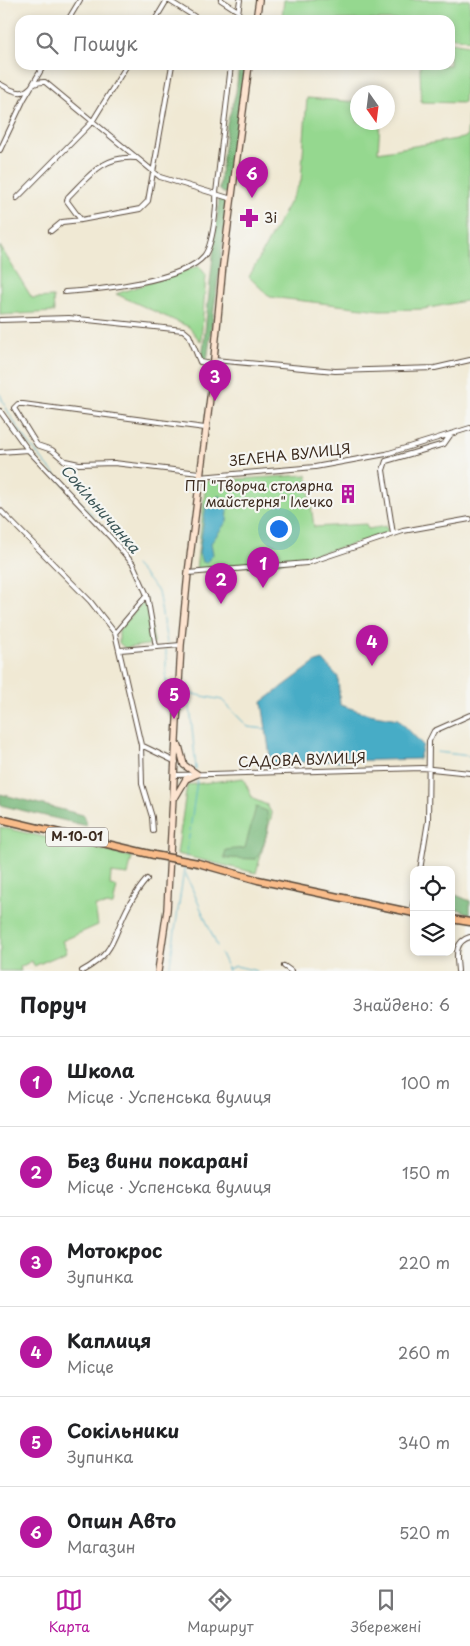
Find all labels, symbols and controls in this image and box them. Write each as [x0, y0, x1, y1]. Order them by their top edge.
search box [15, 15, 455, 70]
icon: search [33, 29, 61, 57]
text: Пошук [73, 29, 138, 57]
north arrow [350, 85, 395, 130]
pin: 6 [236, 157, 268, 198]
pharmacy icon: 3і [238, 207, 260, 229]
place label: 3і [264, 207, 277, 228]
pin: 3 [199, 360, 231, 401]
street label: ЗЕЛЕНА ВУЛИЦЯ [227, 438, 352, 471]
water label: Сокільничанка [56, 459, 147, 558]
place label: ПП "Творча столярна майстерня" Ілечко [185, 475, 333, 512]
building icon: ПП "Творча столярна майстерня" Ілечко [337, 483, 359, 505]
your location [266, 516, 292, 542]
pin: 1 [247, 547, 279, 588]
pin: 2 [205, 563, 237, 604]
pin: 4 [356, 625, 388, 666]
pin: 5 [158, 678, 190, 719]
street label: САДОВА ВУЛИЦЯ [238, 747, 366, 772]
road number: М-10-01 [46, 828, 108, 846]
map controls [410, 866, 455, 956]
button: locate [410, 866, 455, 911]
button: layers [410, 911, 455, 956]
text: Поруч [20, 988, 87, 1020]
text: Знайдено: 6 [353, 992, 450, 1016]
text: Школа [67, 1056, 135, 1084]
text: 1 [32, 1070, 40, 1094]
text: 100 m [401, 1070, 450, 1094]
text: Місце · Успенська вулиця [67, 1084, 272, 1108]
text: Без вини покарані [67, 1146, 248, 1174]
text: 2 [30, 1160, 42, 1184]
text: 150 m [402, 1160, 450, 1184]
text: Місце · Успенська вулиця [67, 1174, 272, 1198]
text: Мотокрос [67, 1236, 163, 1264]
text: 3 [31, 1250, 41, 1274]
text: 220 m [399, 1250, 450, 1274]
text: Зупинка [67, 1264, 133, 1288]
text: Каплиця [67, 1326, 151, 1354]
text: 4 [31, 1340, 41, 1364]
text: 260 m [398, 1340, 450, 1364]
text: Місце [67, 1354, 114, 1378]
text: Сокільники [67, 1416, 180, 1444]
text: 5 [31, 1430, 41, 1454]
text: 340 m [398, 1430, 450, 1454]
text: Зупинка [67, 1444, 133, 1468]
text: Опшн Авто [67, 1506, 176, 1534]
text: 6 [30, 1520, 42, 1544]
text: 520 m [399, 1520, 450, 1544]
text: Магазин [67, 1534, 136, 1558]
tab: Карта [49, 1586, 90, 1637]
tab: Маршрут [187, 1586, 253, 1637]
tab: Збережені [351, 1586, 421, 1637]

